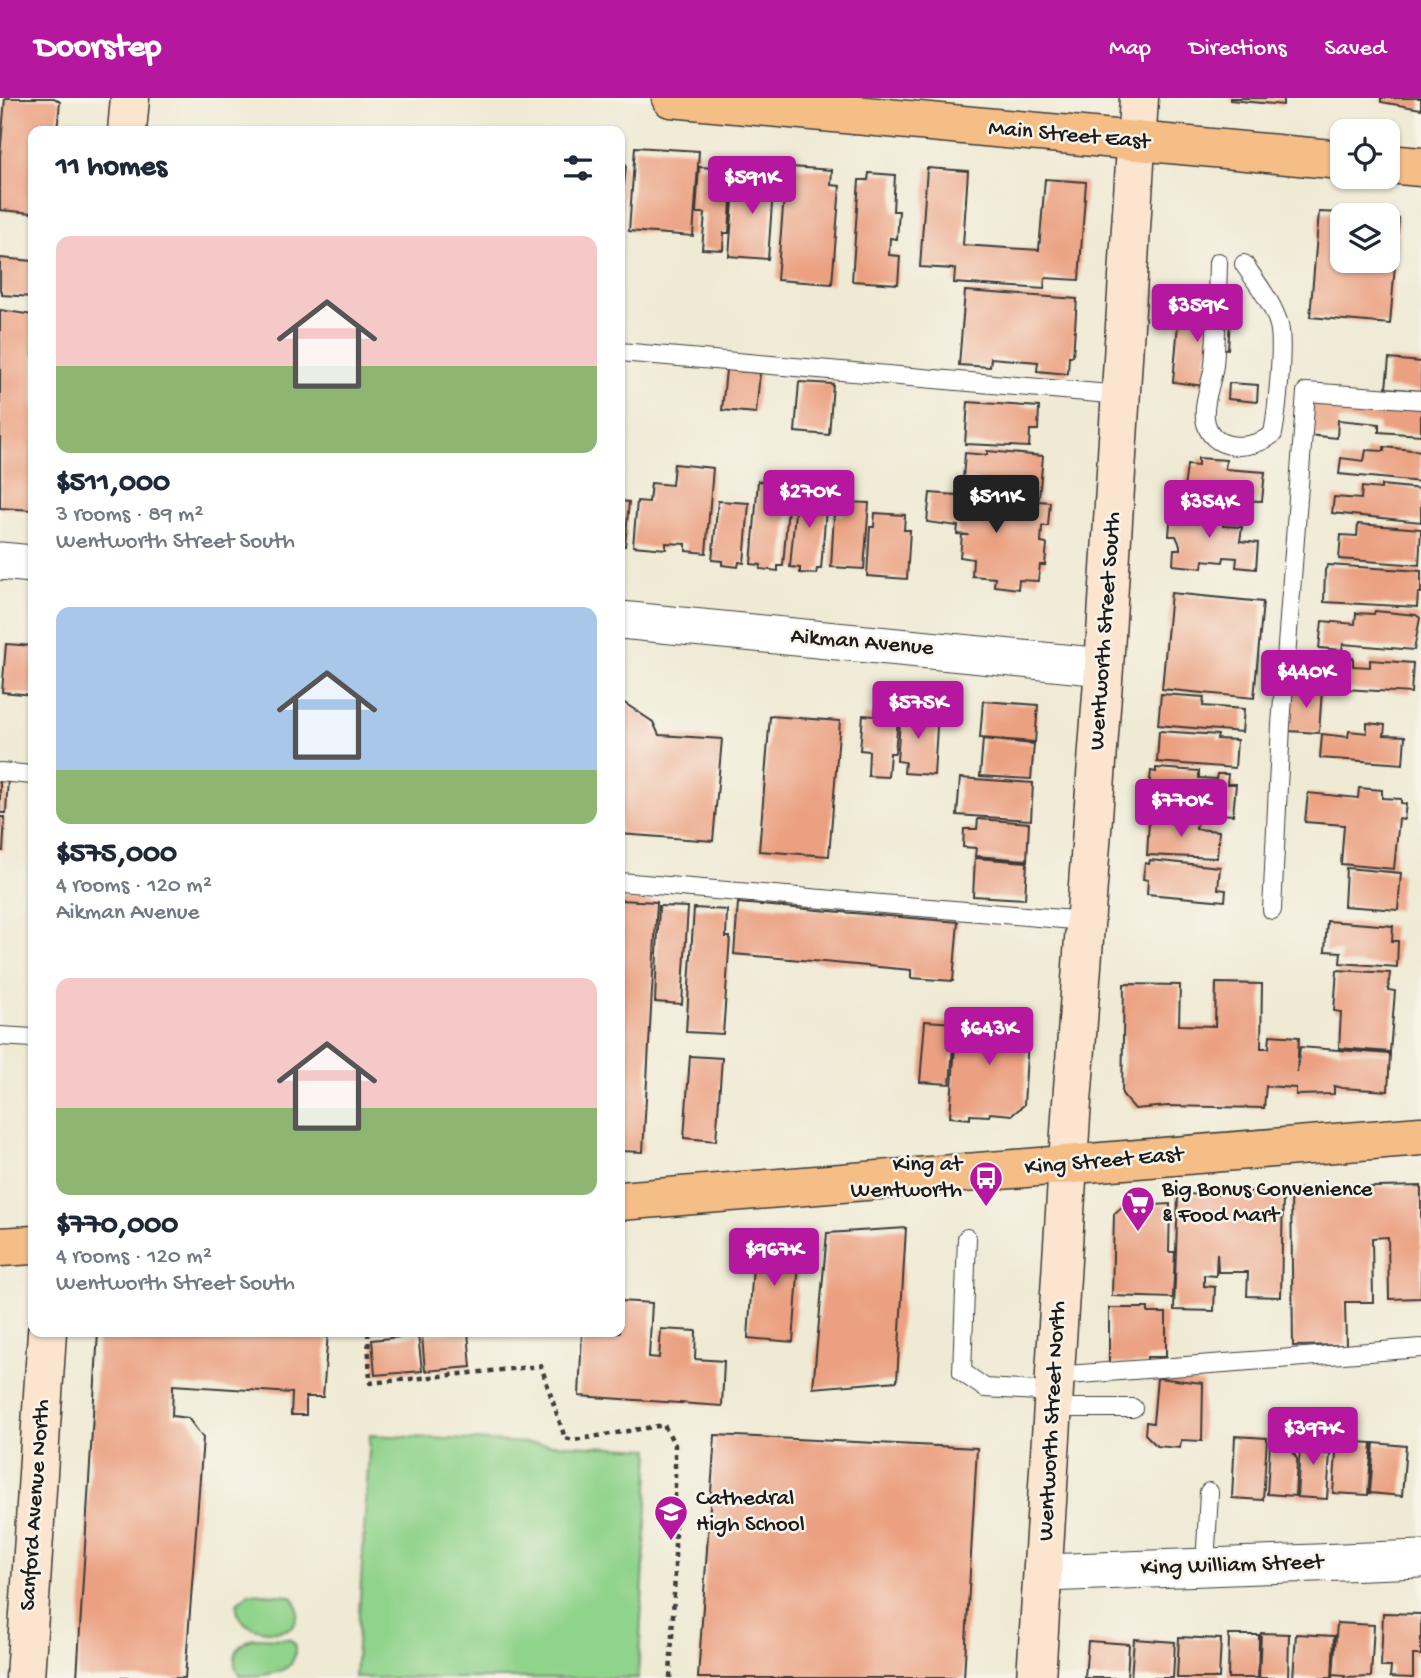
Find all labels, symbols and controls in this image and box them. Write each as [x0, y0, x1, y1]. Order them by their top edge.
text: Doorstep [35, 30, 161, 68]
text: Map [1109, 35, 1151, 64]
text: Directions [1189, 35, 1287, 64]
text: Saved [1325, 35, 1386, 64]
street label: Main Street East [987, 115, 1152, 157]
map controls [1330, 119, 1400, 273]
button: locate [1330, 119, 1400, 189]
icon: filters [559, 149, 597, 187]
text: 11 homes [56, 151, 167, 186]
pin: $591K [703, 156, 801, 216]
text: $591K [724, 165, 780, 192]
button: layers [1330, 203, 1400, 273]
icon: home [264, 281, 390, 407]
pin: $359K [1148, 285, 1246, 344]
text: $359K [1168, 293, 1226, 320]
text: $511,000 [56, 467, 170, 502]
pin: $270K [760, 470, 858, 530]
pin: $511K [947, 476, 1045, 535]
text: $270K [779, 479, 839, 506]
pin: $354K [1160, 480, 1258, 540]
text: $511K [969, 484, 1023, 511]
text: $354K [1180, 489, 1238, 516]
text: 3 rooms · 89 m² [56, 502, 203, 529]
street label: Wentworth Street South [1084, 511, 1128, 751]
text: Wentworth Street South [56, 529, 295, 556]
street label: Aikman Avenue [789, 623, 936, 663]
pin: $440K [1257, 650, 1355, 710]
icon: home [264, 652, 390, 778]
text: $440K [1277, 659, 1335, 686]
pin: $575K [869, 682, 967, 741]
text: $575K [888, 690, 948, 717]
pin: $770K [1132, 780, 1230, 839]
text: $770K [1151, 788, 1211, 815]
text: $575,000 [56, 838, 177, 873]
text: 4 rooms · 120 m² [56, 873, 212, 900]
text: Aikman Avenue [56, 900, 199, 927]
pin: $643K [940, 1007, 1038, 1067]
text: $643K [960, 1016, 1018, 1043]
icon: home [264, 1023, 390, 1149]
street label: King Street East [1024, 1141, 1186, 1182]
place label: King at Wentworth [851, 1152, 964, 1205]
bus stop icon: King at Wentworth [967, 1159, 1005, 1208]
place label: Big Bonus Convenience & Food Mart [1161, 1177, 1373, 1230]
supermarket icon: Big Bonus Convenience & Food Mart [1119, 1184, 1157, 1233]
text: $770,000 [56, 1209, 178, 1244]
pin: $967K [725, 1228, 823, 1288]
text: $967K [745, 1237, 803, 1264]
text: 4 rooms · 120 m² [56, 1244, 212, 1271]
text: Wentworth Street South [56, 1271, 295, 1298]
street label: Wentworth Street North [1033, 1300, 1073, 1542]
street label: Sanford Avenue North [15, 1398, 57, 1612]
pin: $397K [1264, 1408, 1362, 1467]
text: $397K [1284, 1416, 1342, 1443]
place label: Cathedral High School [696, 1486, 805, 1539]
school or university icon: Cathedral High School [652, 1493, 690, 1542]
street label: King William Street [1140, 1549, 1325, 1583]

